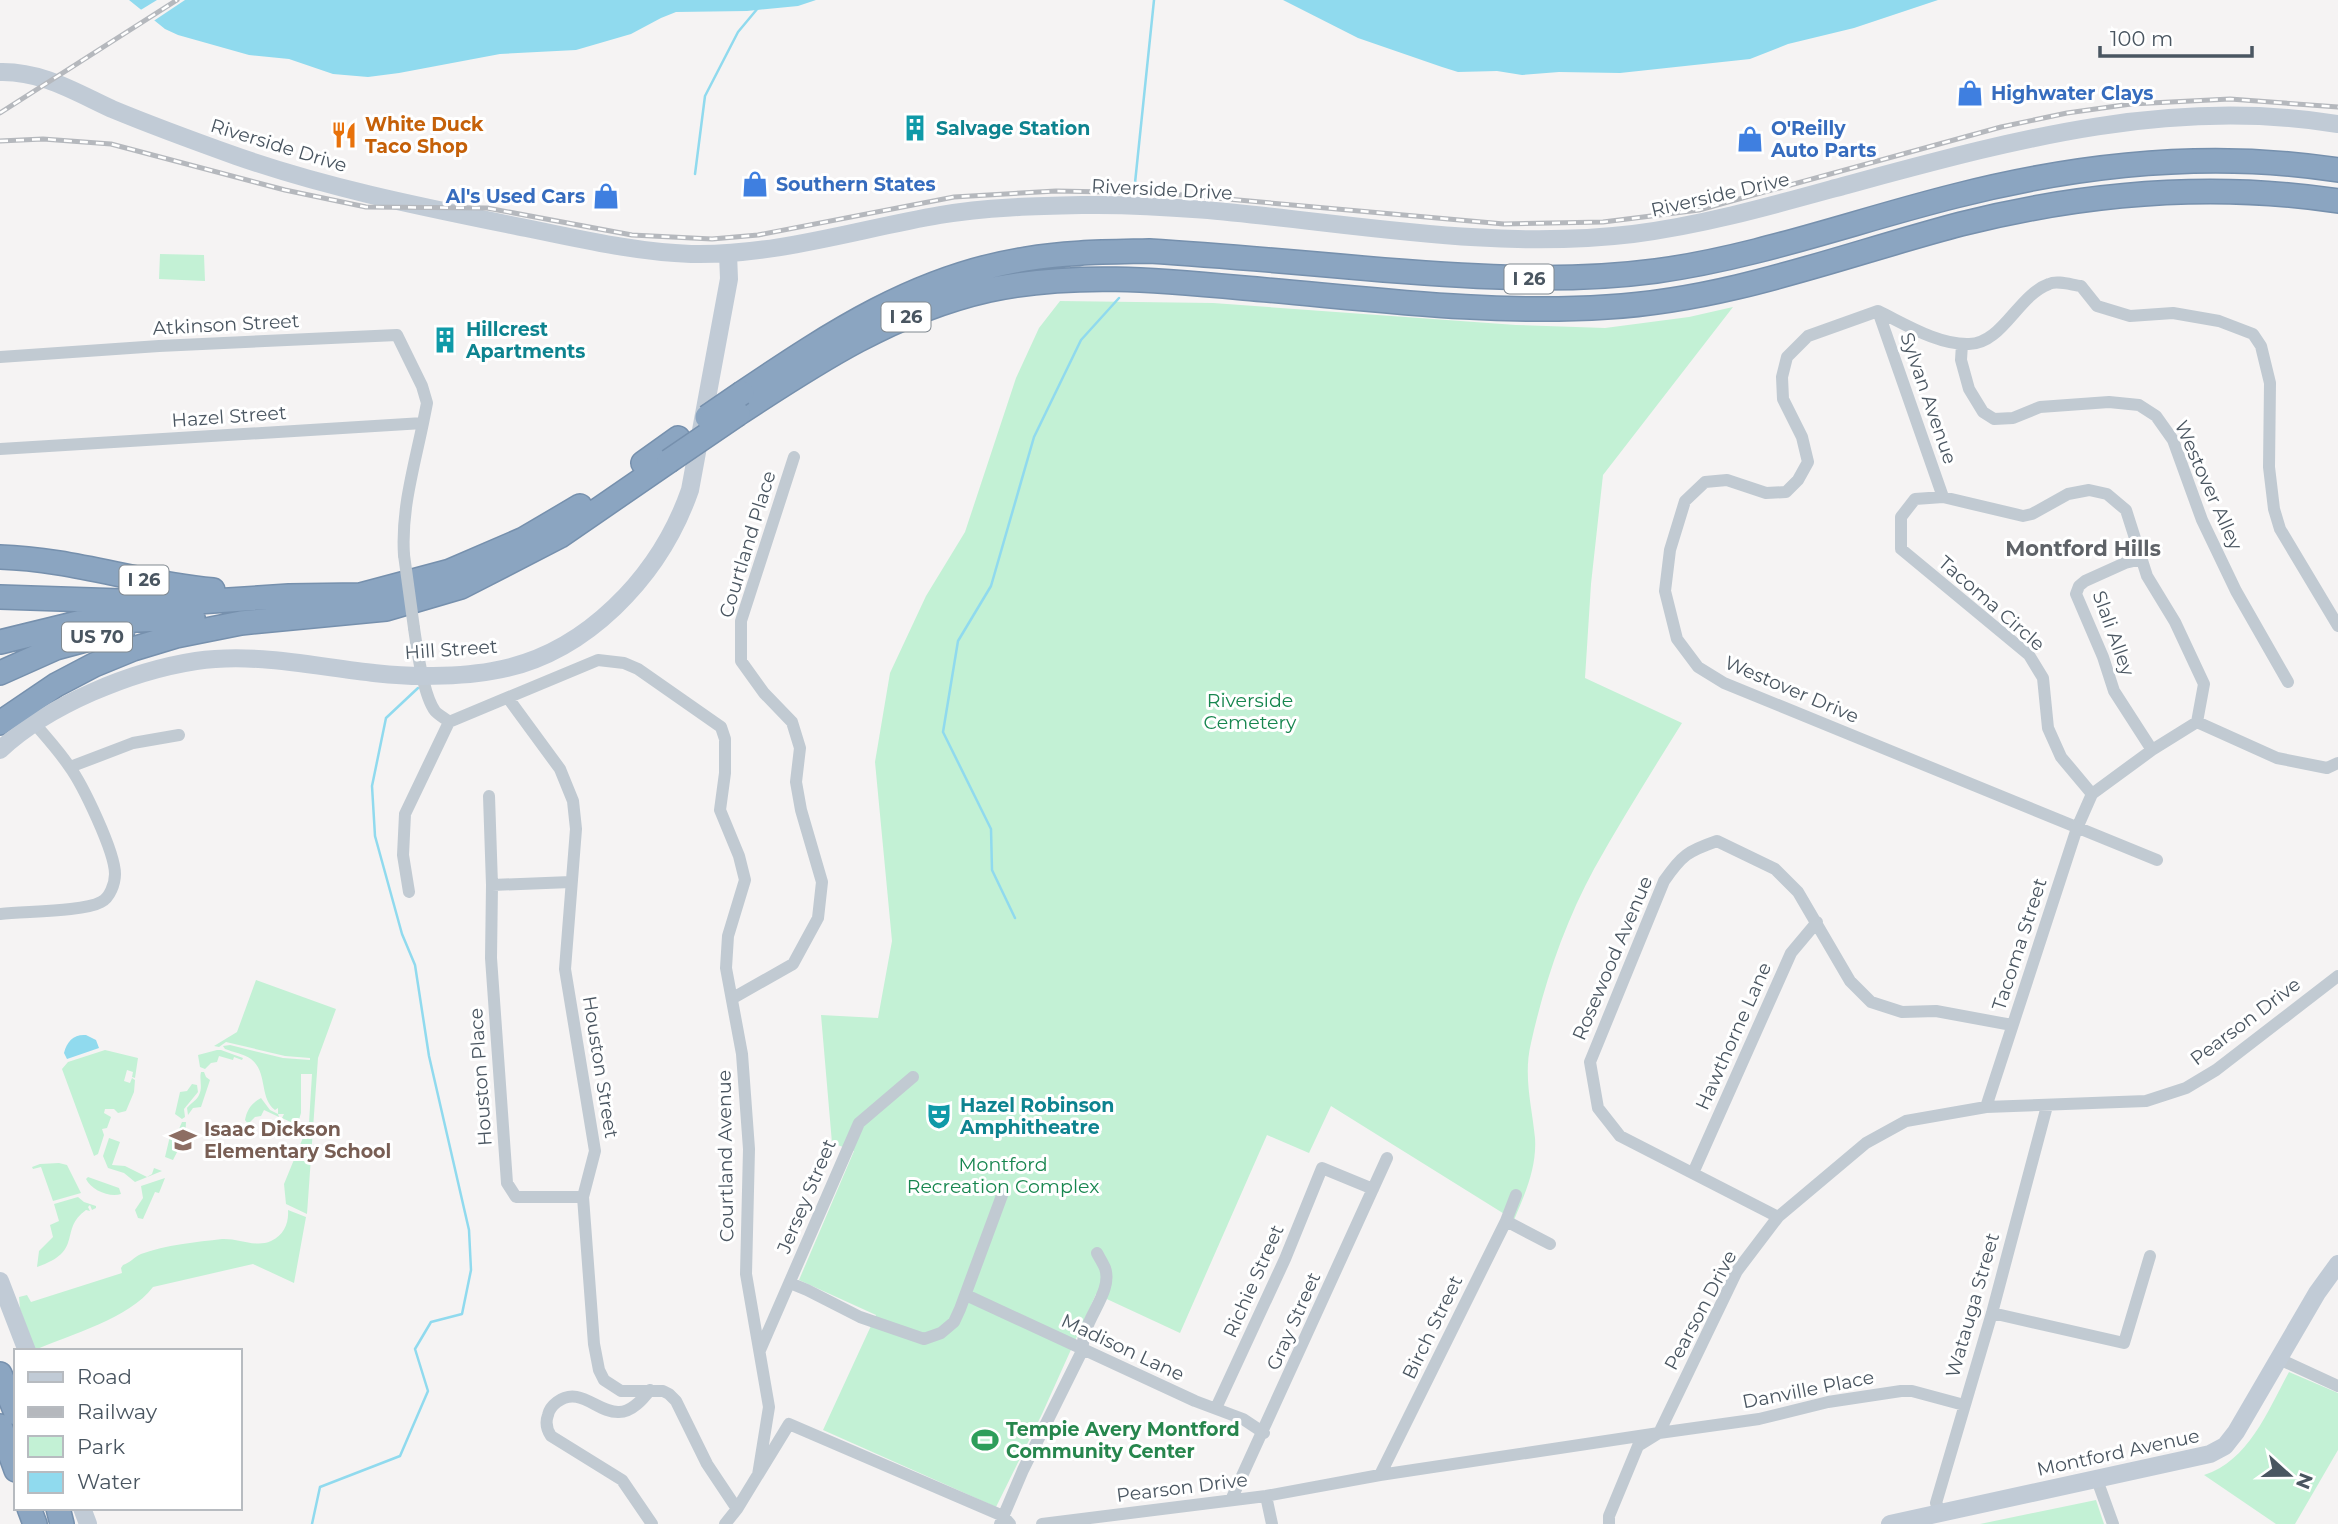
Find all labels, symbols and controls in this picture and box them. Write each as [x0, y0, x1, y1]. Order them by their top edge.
scale bar [2100, 14, 2252, 58]
text: 100 m [2110, 26, 2173, 51]
shop icon: Highwater Clays [1955, 78, 1985, 108]
place label: Highwater Clays [1991, 82, 2153, 105]
place label: White Duck Taco Shop [365, 113, 484, 158]
building icon: Salvage Station [900, 113, 930, 143]
street label: Riverside Drive [208, 114, 350, 177]
place label: Salvage Station [936, 117, 1090, 140]
place label: O'Reilly Auto Parts [1770, 117, 1876, 162]
restaurant icon: White Duck Taco Shop [329, 120, 359, 150]
shop icon: O'Reilly Auto Parts [1735, 124, 1765, 154]
street label: Riverside Drive [1649, 167, 1792, 222]
shop icon: Southern States [740, 169, 770, 199]
place label: Southern States [776, 173, 936, 196]
street label: Riverside Drive [1091, 174, 1233, 205]
shop icon: Al's Used Cars [591, 181, 621, 211]
place label: Al's Used Cars [445, 185, 585, 208]
road number: I 26 [1504, 264, 1554, 293]
road number: I 26 [881, 302, 930, 332]
street label: Atkinson Street [152, 309, 300, 340]
place label: Hillcrest Apartments [465, 318, 585, 363]
building icon: Hillcrest Apartments [430, 325, 460, 355]
street label: Sylvan Avenue [1895, 329, 1962, 467]
street label: Hazel Street [171, 401, 288, 432]
street label: Westover Alley [2170, 417, 2248, 554]
street label: Courtland Place [714, 468, 781, 620]
district label: Montford Hills [2005, 536, 2161, 561]
street label: Tacoma Circle [1934, 551, 2050, 656]
road number: I 26 [120, 566, 168, 594]
street label: Slali Alley [2088, 588, 2140, 679]
road number: US 70 [62, 622, 132, 652]
street label: Hill Street [404, 635, 499, 664]
street label: Westover Drive [1721, 651, 1862, 728]
park label: Riverside Cemetery [1204, 689, 1297, 734]
street label: Rosewood Avenue [1567, 873, 1657, 1044]
street label: Tacoma Street [1987, 875, 2052, 1013]
street label: Hawthorne Lane [1691, 959, 1776, 1114]
street label: Pearson Drive [2186, 972, 2305, 1070]
street label: Houston Street [578, 994, 623, 1140]
street label: Houston Place [464, 1007, 497, 1147]
street label: Courtland Avenue [713, 1070, 738, 1242]
place label: Hazel Robinson Amphitheatre [959, 1094, 1114, 1139]
theatre icon: Hazel Robinson Amphitheatre [924, 1101, 954, 1131]
place label: Isaac Dickson Elementary School [204, 1118, 391, 1163]
school or university icon: Isaac Dickson Elementary School [168, 1125, 198, 1155]
street label: Jersey Street [772, 1135, 841, 1258]
park label: Montford Recreation Complex [907, 1153, 1099, 1198]
street label: Richie Street [1218, 1221, 1289, 1341]
street label: Watauga Street [1941, 1230, 2004, 1380]
street label: Pearson Drive [1659, 1246, 1742, 1374]
street label: Gray Street [1262, 1268, 1325, 1374]
street label: Birch Street [1397, 1271, 1468, 1383]
street label: Madison Lane [1058, 1309, 1188, 1386]
legend [14, 1349, 242, 1510]
text: Road [77, 1364, 132, 1389]
street label: Danville Place [1740, 1365, 1876, 1414]
text: Railway [77, 1399, 158, 1424]
place label: Tempie Avery Montford Community Center [1006, 1418, 1240, 1463]
street label: Montford Avenue [2035, 1424, 2202, 1481]
sports icon: Tempie Avery Montford Community Center [970, 1425, 1000, 1455]
text: Park [77, 1434, 125, 1459]
north arrow [2254, 1440, 2324, 1510]
street label: Pearson Drive [1115, 1468, 1249, 1507]
text: Water [77, 1469, 141, 1494]
text: N [2291, 1470, 2318, 1492]

